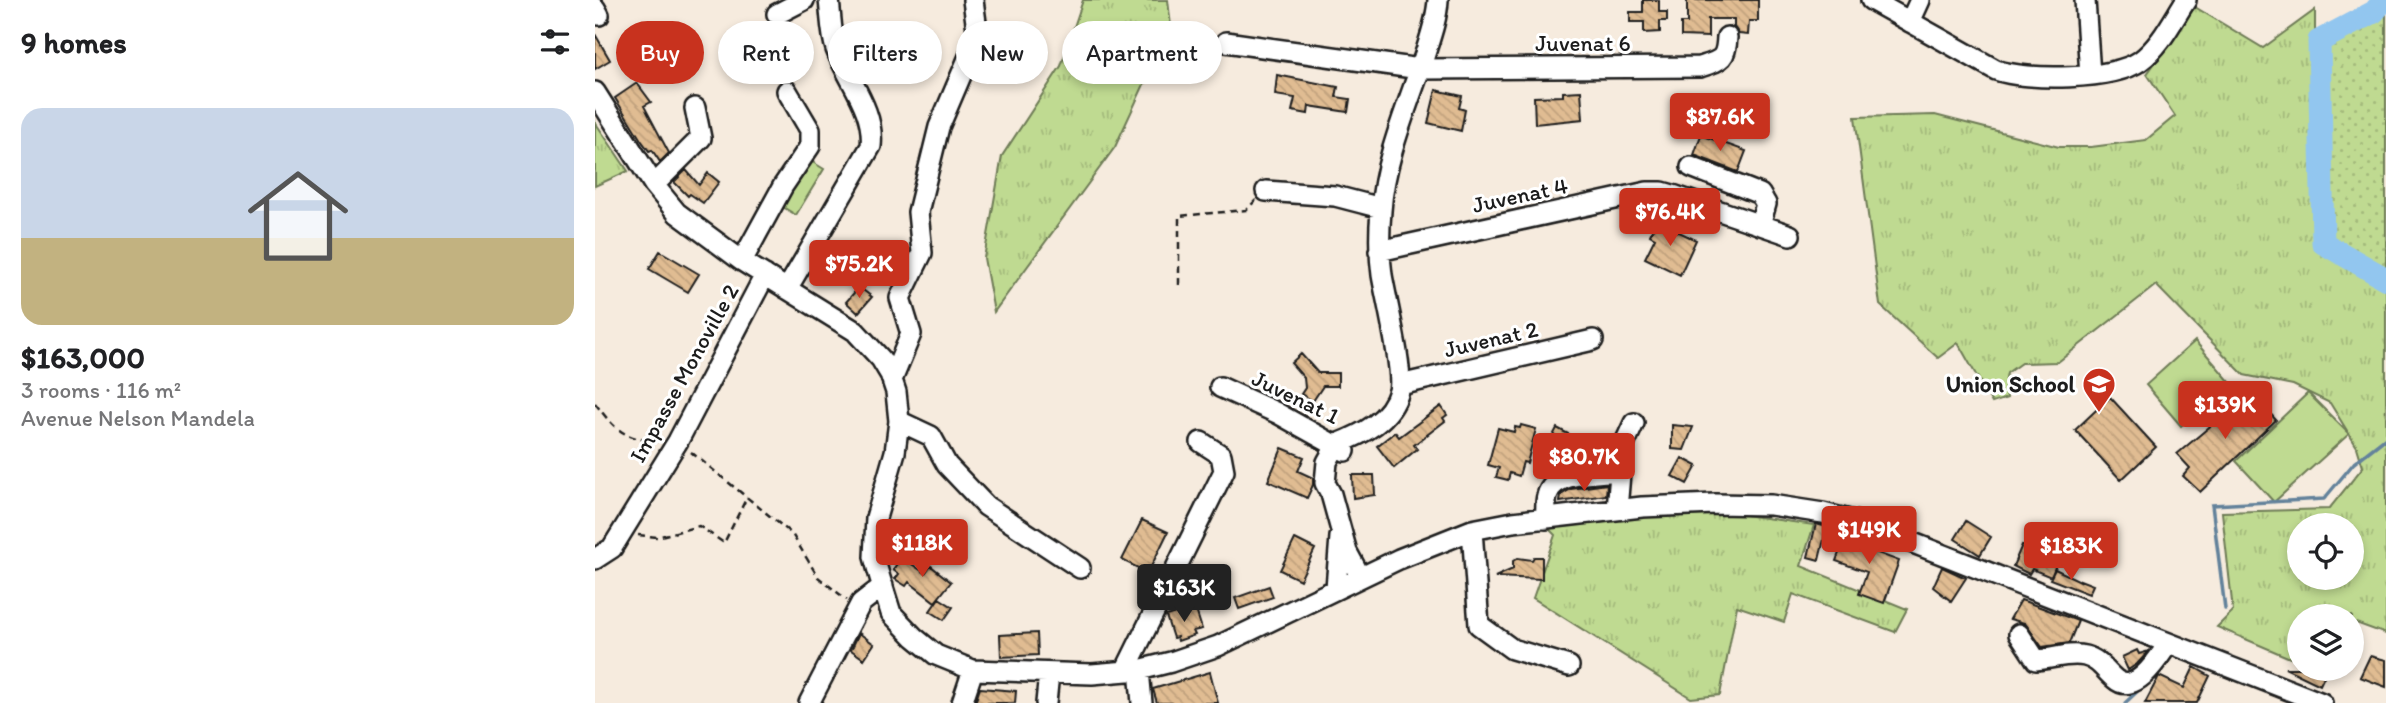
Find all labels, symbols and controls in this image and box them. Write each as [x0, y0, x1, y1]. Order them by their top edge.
chip: Buy [616, 21, 704, 84]
chip: Rent [718, 21, 814, 84]
chip: Filters [828, 21, 942, 84]
chip: New [956, 21, 1048, 84]
chip: Apartment [1062, 21, 1222, 84]
icon: filters [536, 23, 574, 61]
text: 9 homes [21, 24, 127, 61]
street label: Juvenat 6 [1535, 29, 1631, 57]
pin: $87.6K [1663, 94, 1777, 153]
text: $87.6K [1686, 102, 1754, 130]
icon: home [235, 153, 361, 279]
street label: Juvenat 4 [1470, 171, 1571, 219]
pin: $76.4K [1613, 188, 1727, 248]
text: $76.4K [1635, 197, 1705, 225]
pin: $75.2K [802, 240, 916, 300]
text: $75.2K [825, 249, 893, 277]
street label: Impasse Monoville 2 [623, 279, 745, 467]
street label: Juvenat 2 [1441, 315, 1541, 363]
text: $163,000 [21, 339, 145, 376]
street label: Juvenat 1 [1248, 364, 1345, 430]
school or university icon: Union School [2080, 365, 2118, 414]
place label: Union School [1946, 370, 2075, 398]
text: 3 rooms · 116 m² [21, 376, 181, 404]
pin: $139K [2176, 382, 2274, 441]
text: $139K [2194, 390, 2256, 418]
text: Avenue Nelson Mandela [21, 404, 255, 432]
pin: $80.7K [1527, 434, 1641, 493]
text: $80.7K [1549, 442, 1619, 470]
pin: $149K [1820, 506, 1918, 566]
map controls [2287, 513, 2364, 681]
button: locate [2287, 513, 2364, 590]
text: $149K [1838, 515, 1900, 543]
pin: $118K [873, 520, 971, 579]
pin: $183K [2022, 522, 2120, 582]
text: $118K [892, 528, 952, 556]
text: $183K [2040, 531, 2102, 559]
pin: $163K [1135, 564, 1233, 624]
text: $163K [1153, 573, 1215, 601]
button: layers [2287, 604, 2364, 681]

